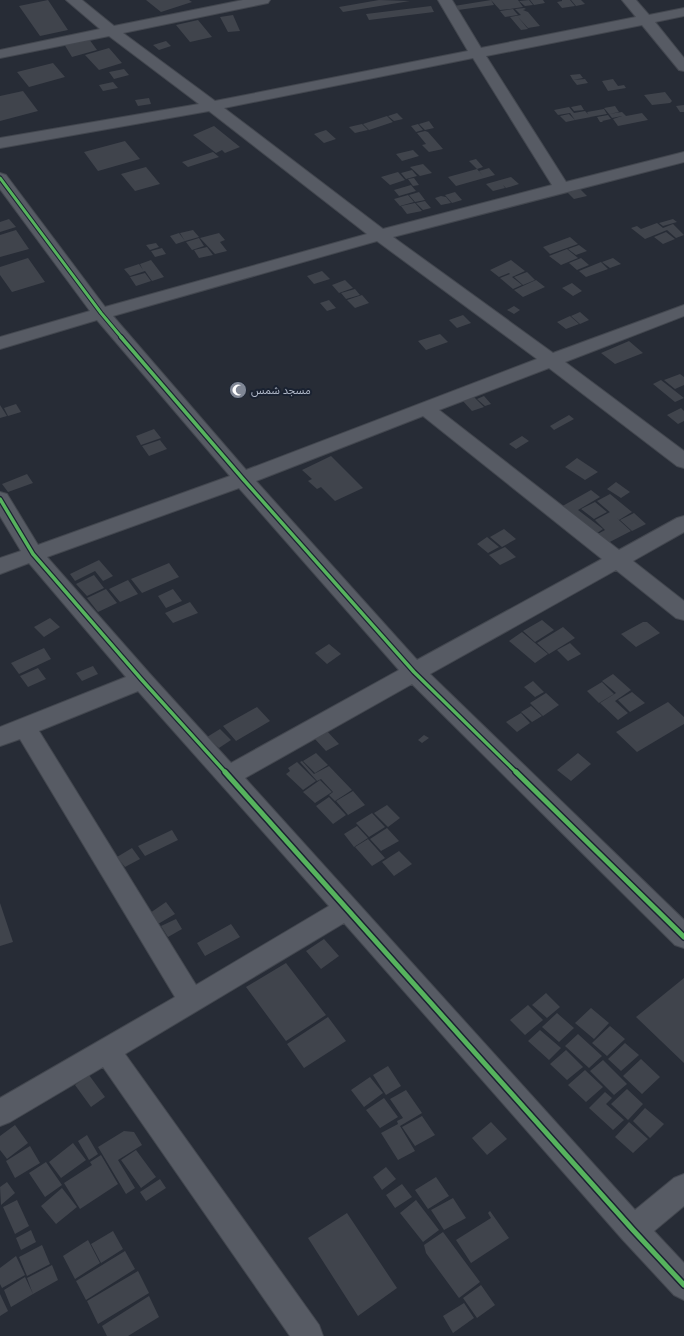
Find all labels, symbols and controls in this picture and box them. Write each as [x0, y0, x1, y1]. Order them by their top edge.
mosque icon: مسجد شمس [228, 380, 248, 400]
place label: مسجد شمس [251, 383, 311, 397]

